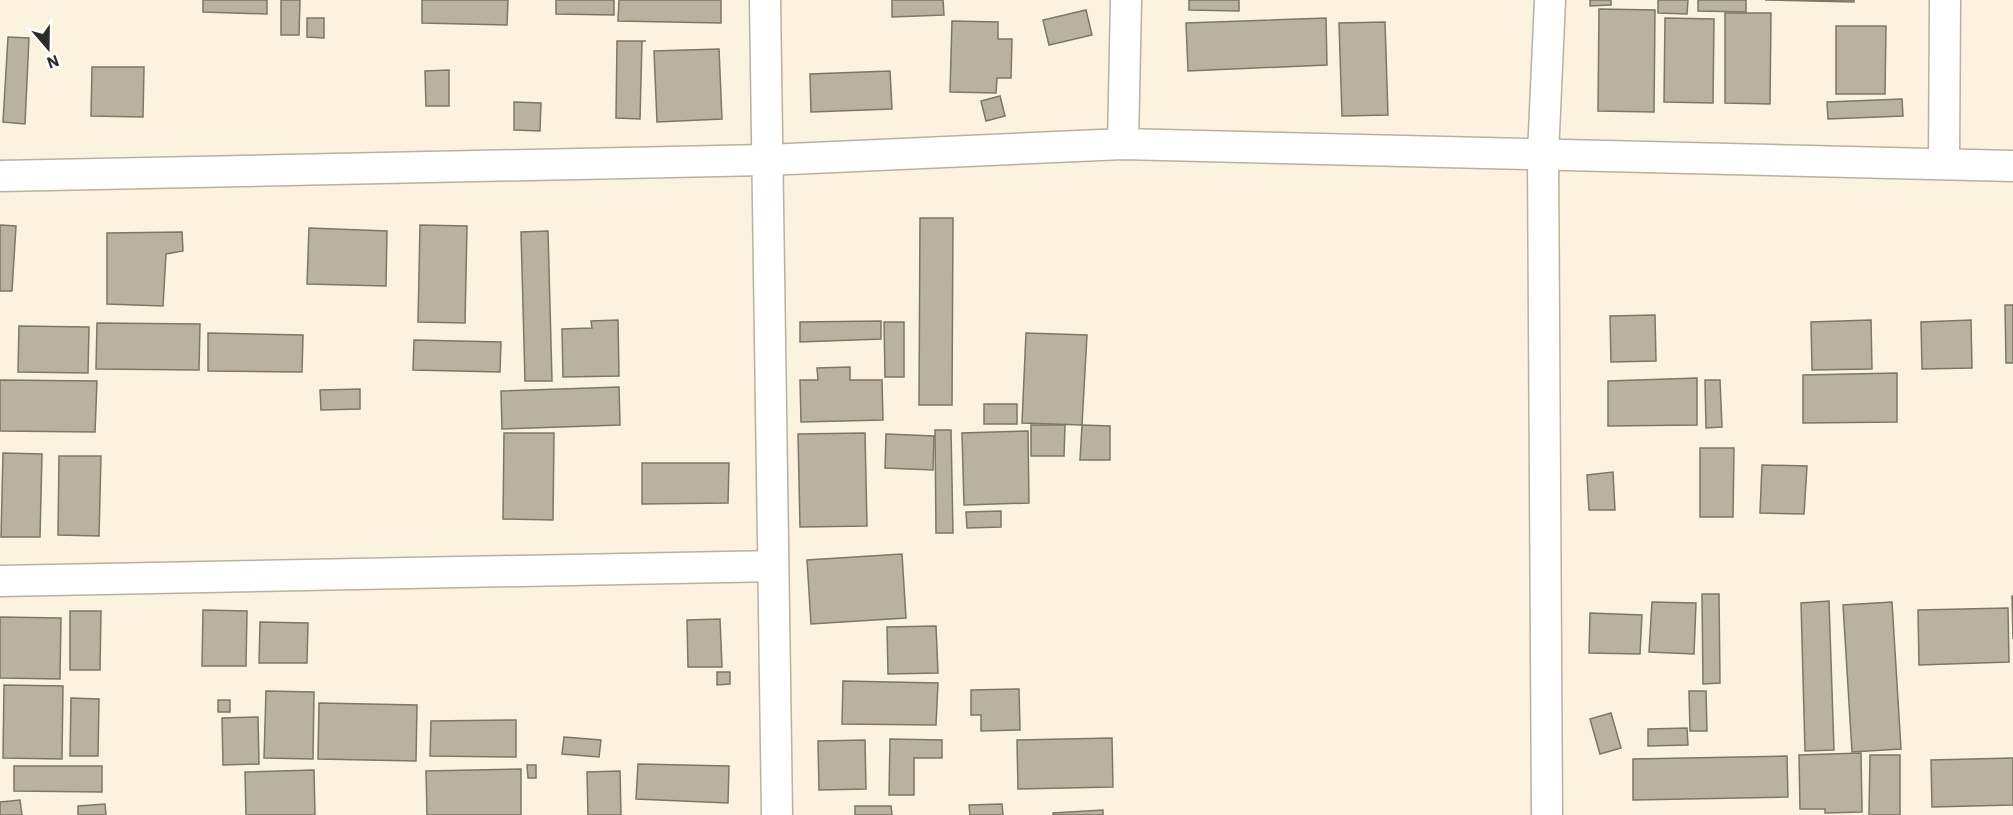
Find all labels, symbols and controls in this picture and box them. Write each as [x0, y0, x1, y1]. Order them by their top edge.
north arrow [18, 18, 78, 78]
text: N [44, 51, 62, 73]

